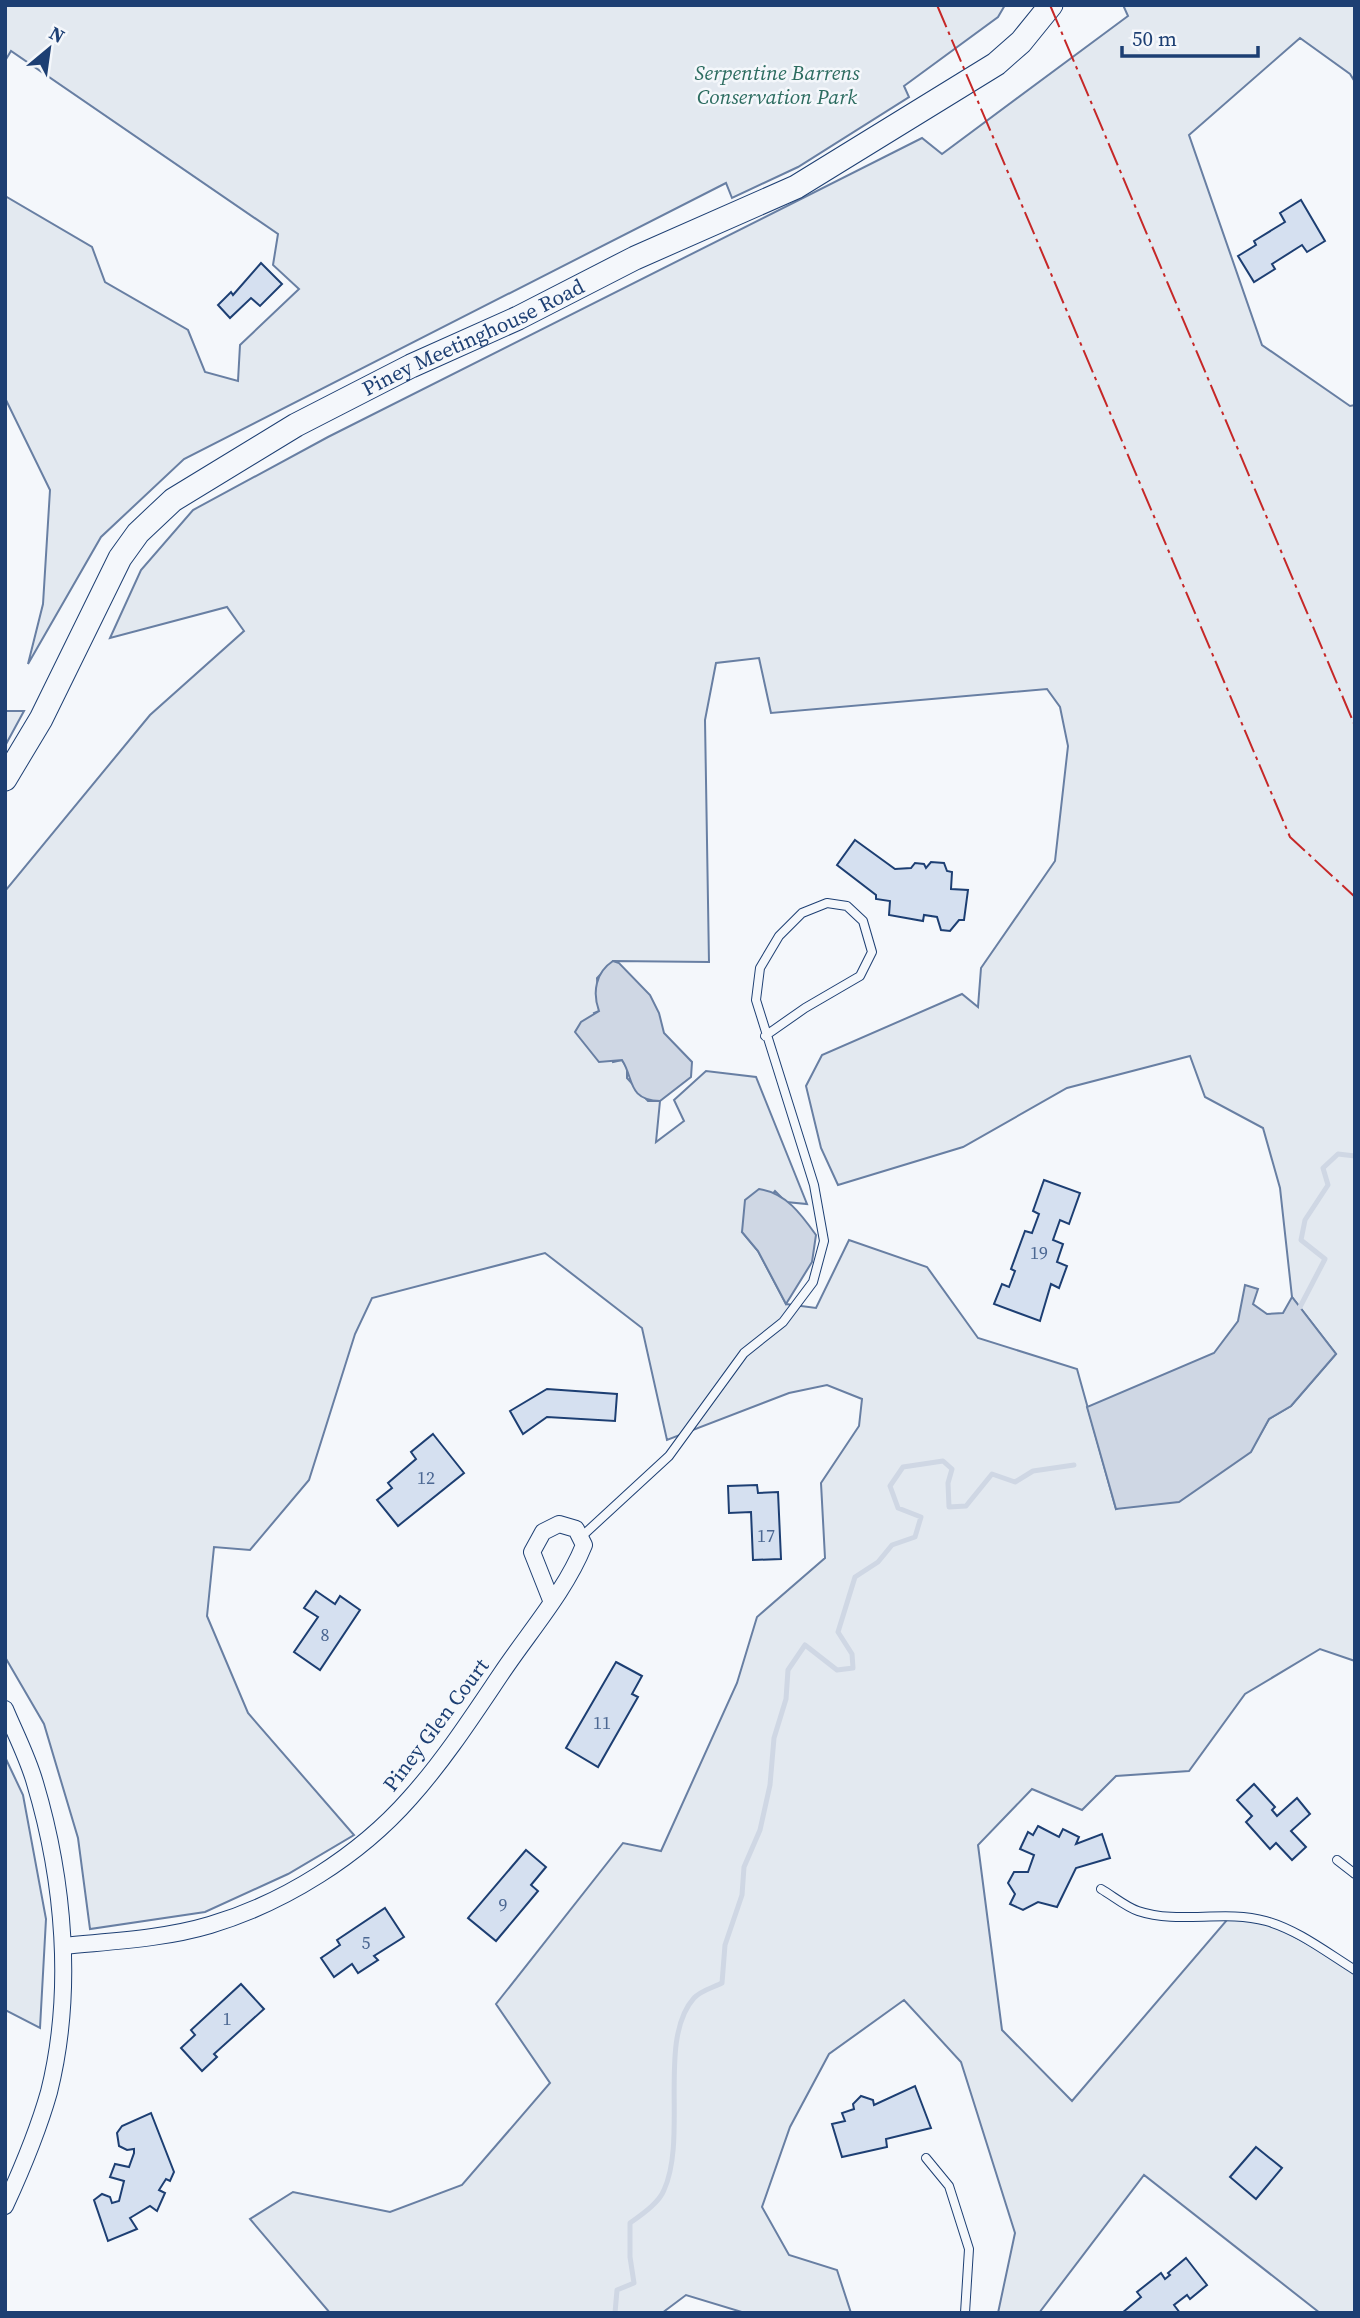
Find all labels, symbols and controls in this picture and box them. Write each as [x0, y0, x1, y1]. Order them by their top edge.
north arrow [14, 14, 84, 84]
scale bar [1122, 14, 1258, 58]
text: N [45, 19, 70, 49]
text: 50 m [1132, 24, 1177, 53]
park label: Serpentine Barrens Conservation Park [695, 58, 860, 111]
street label: Piney Meetinghouse Road [357, 271, 589, 403]
house number: 19 [1030, 1240, 1048, 1265]
house number: 12 [417, 1465, 435, 1490]
house number: 17 [757, 1523, 775, 1548]
house number: 8 [321, 1622, 330, 1647]
street label: Piney Glen Court [376, 1652, 495, 1797]
house number: 11 [593, 1710, 611, 1735]
house number: 9 [499, 1892, 508, 1917]
house number: 5 [362, 1930, 371, 1955]
house number: 1 [223, 2006, 232, 2031]

